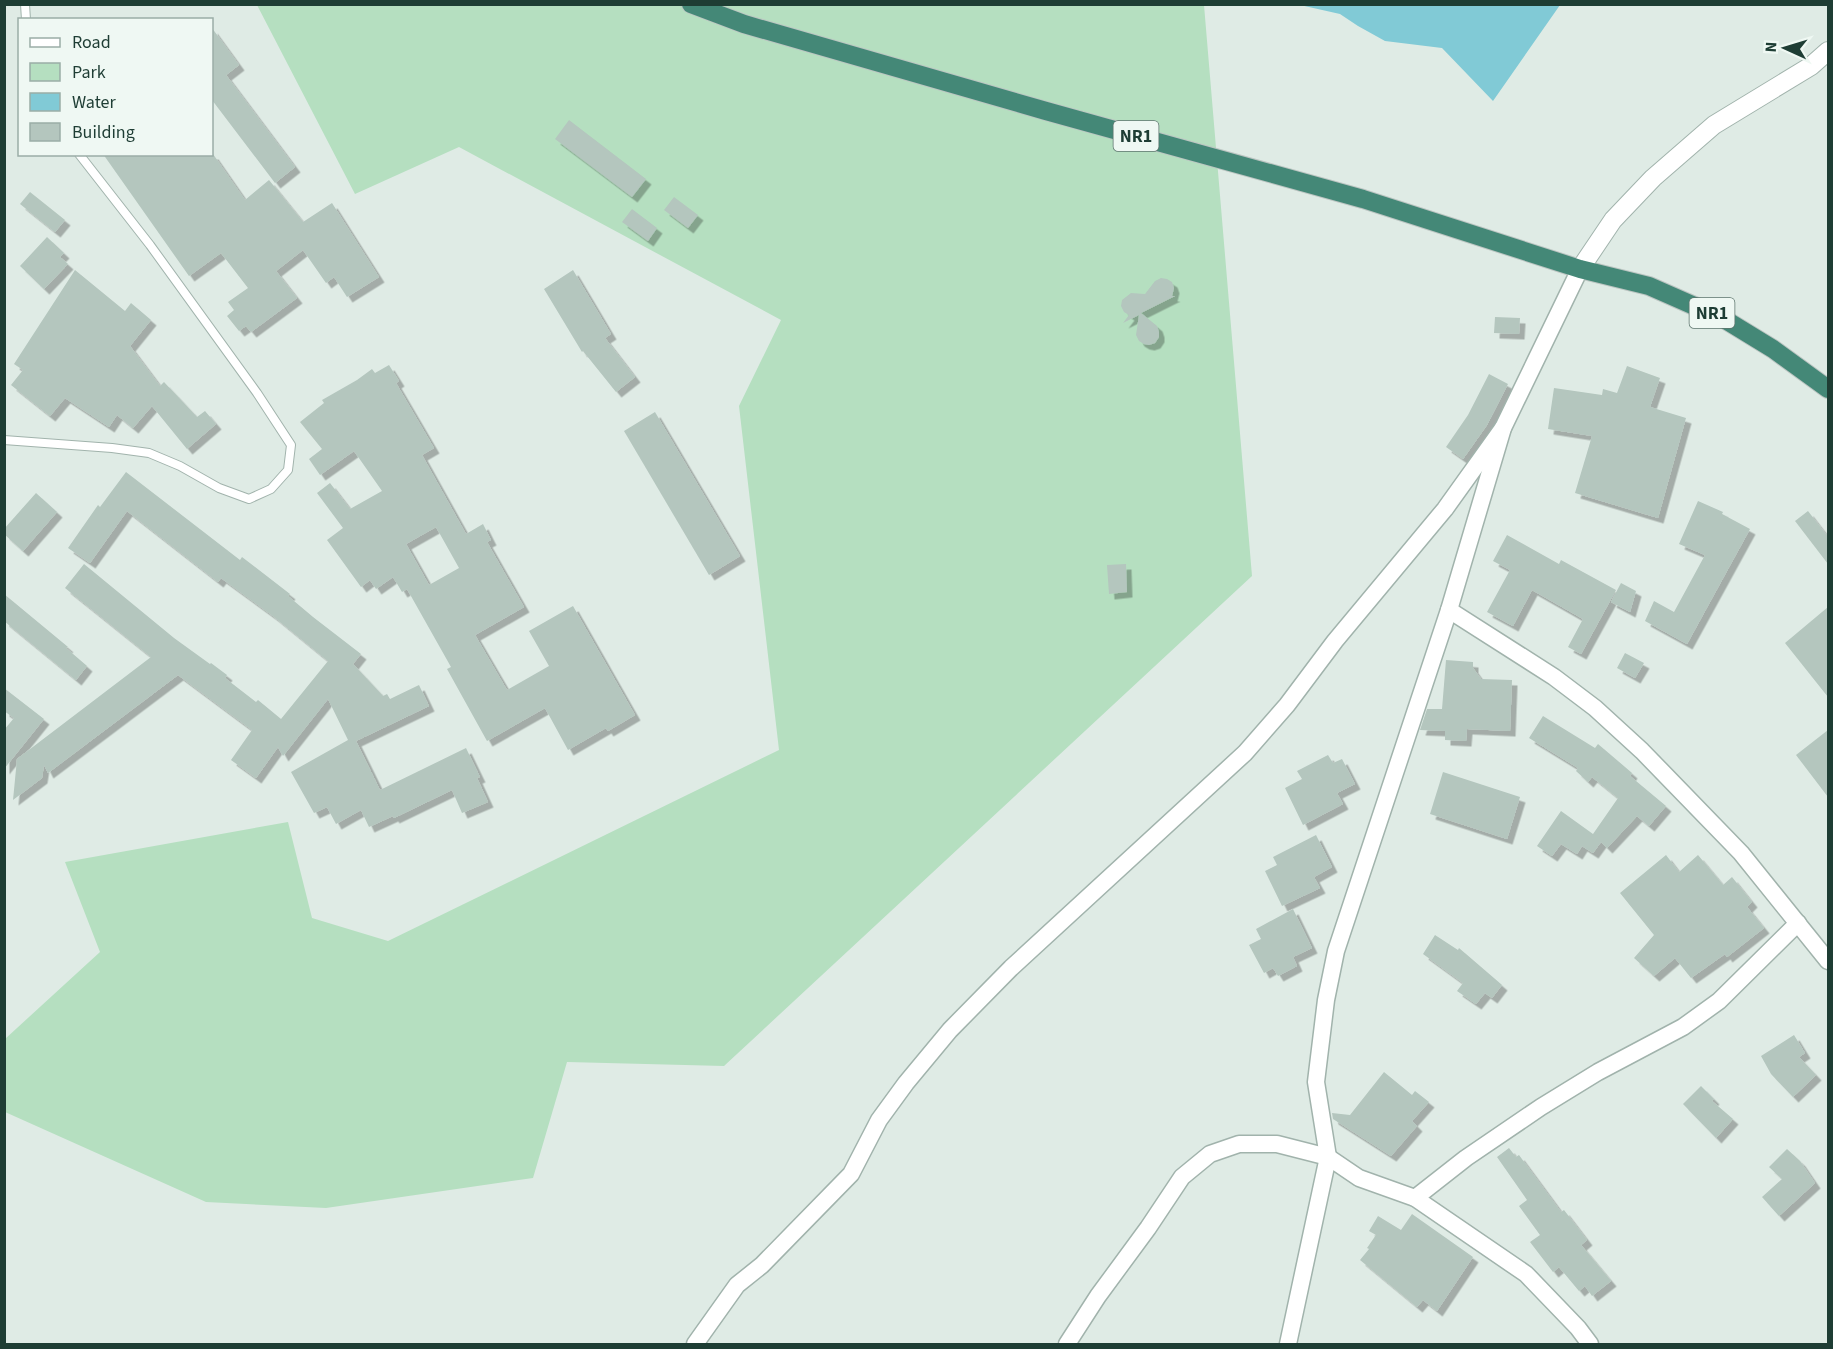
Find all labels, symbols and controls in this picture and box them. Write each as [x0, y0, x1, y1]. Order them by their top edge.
legend [18, 18, 213, 156]
north arrow [1755, 18, 1815, 78]
text: Road [72, 30, 111, 55]
text: N [1760, 41, 1782, 53]
text: Park [72, 60, 106, 85]
text: Water [72, 90, 116, 115]
text: Building [72, 120, 135, 145]
road number: NR1 [1114, 121, 1158, 151]
road number: NR1 [1690, 298, 1734, 328]

